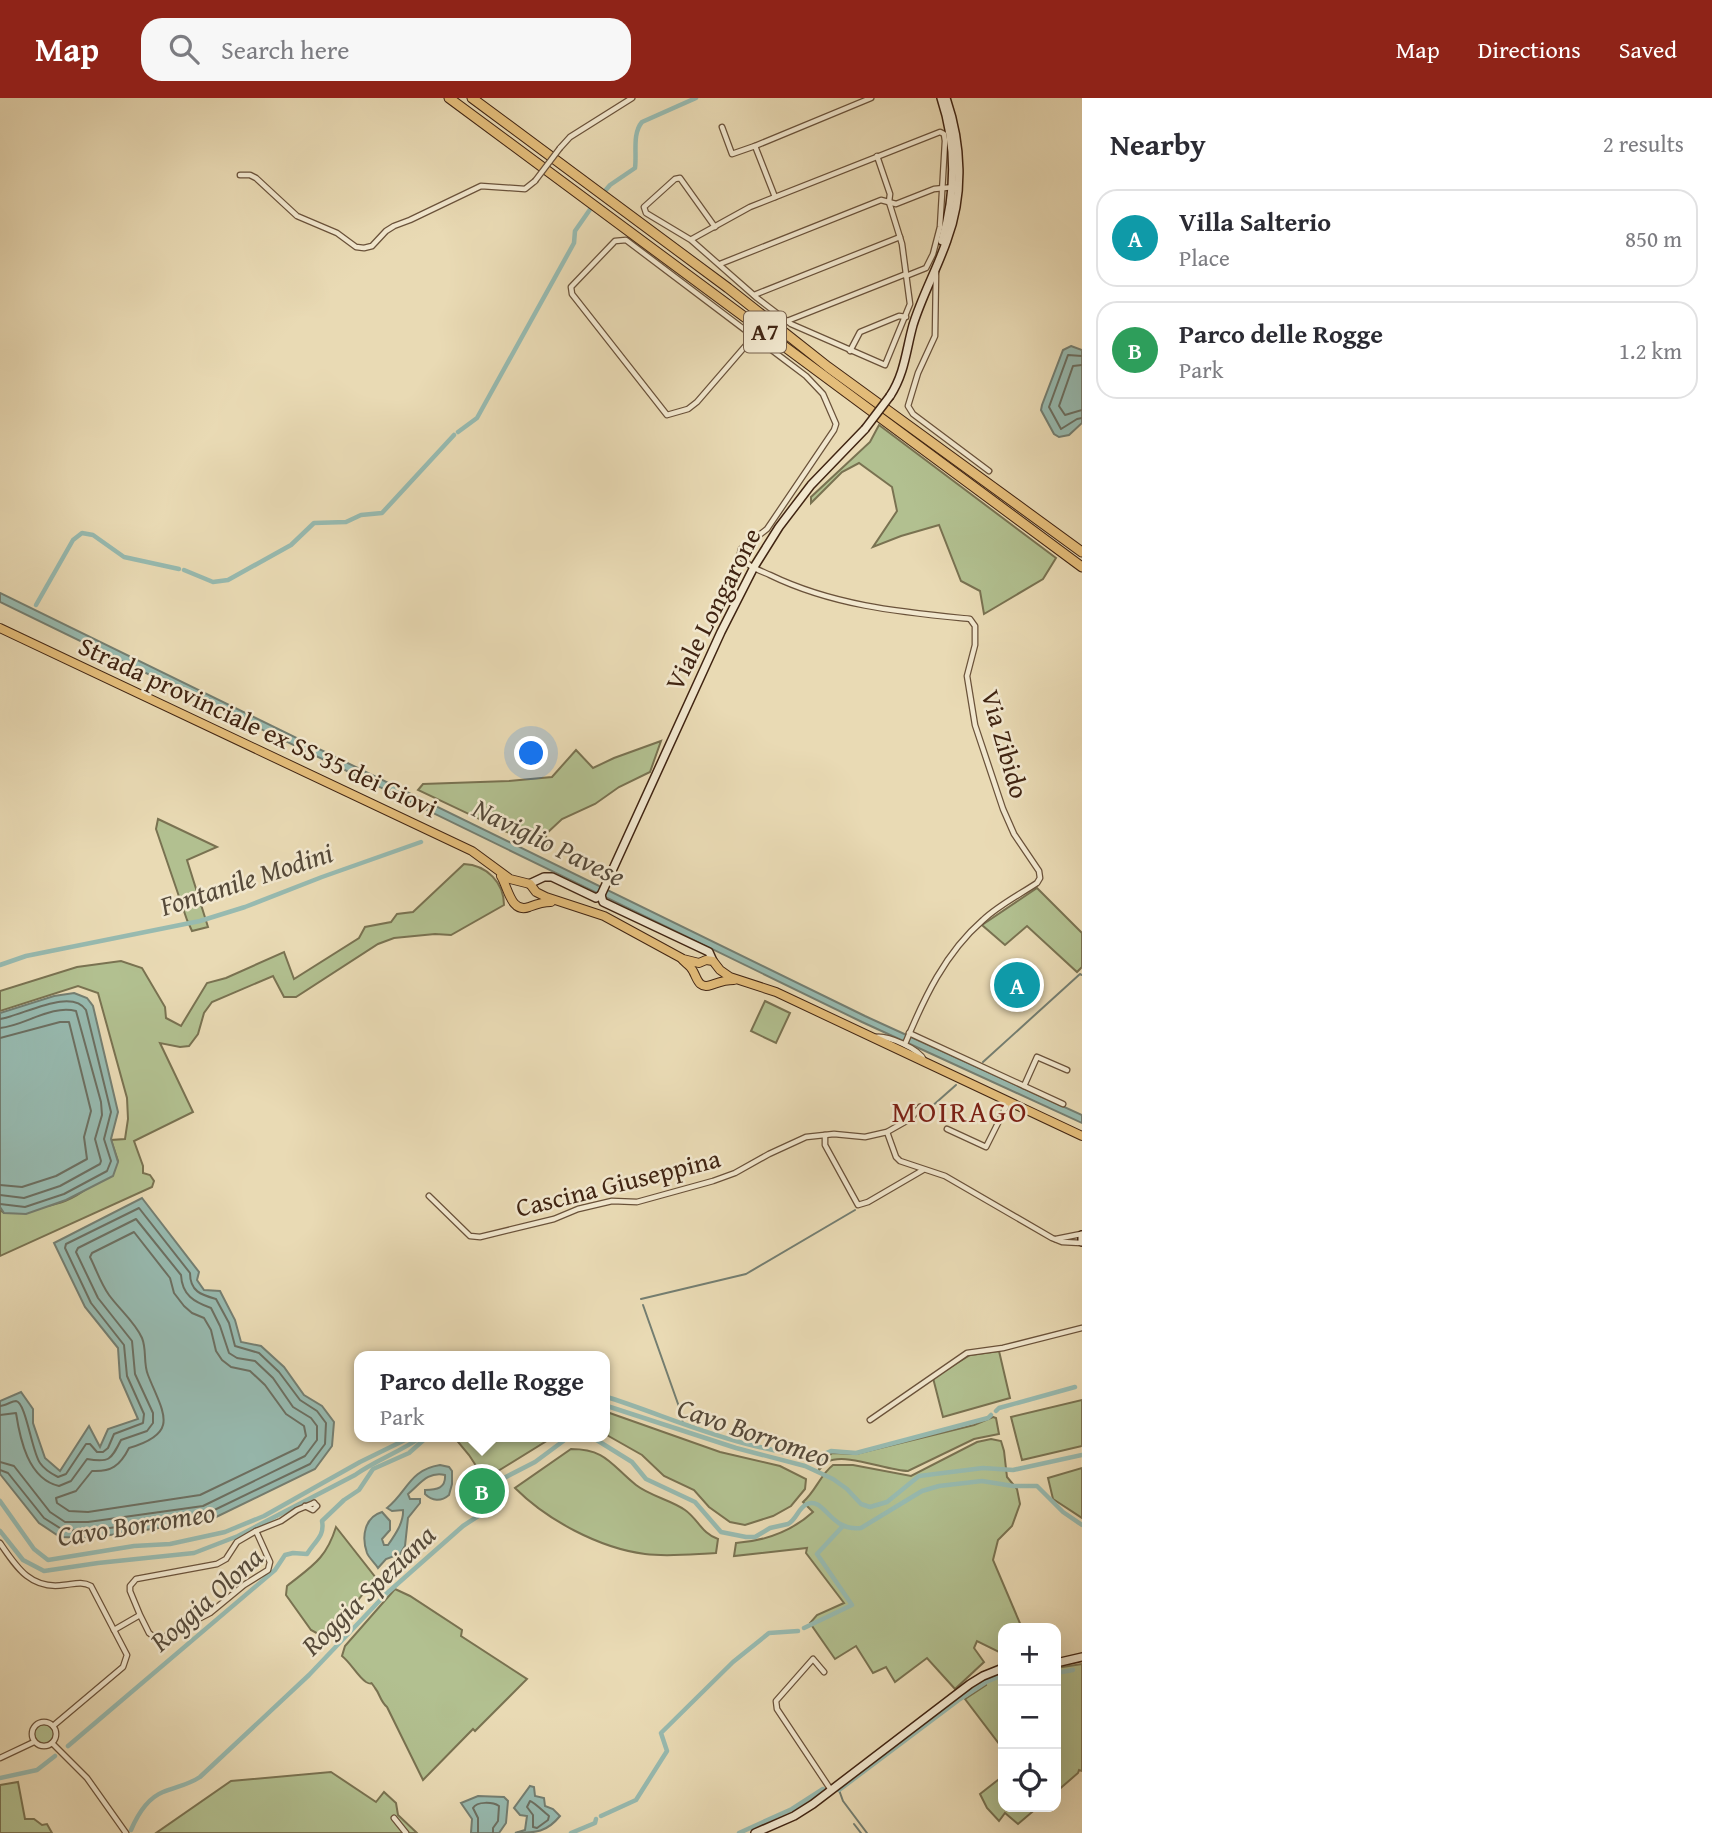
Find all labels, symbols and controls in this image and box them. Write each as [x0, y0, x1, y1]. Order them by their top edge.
search box [141, 18, 631, 81]
text: Map [35, 25, 99, 73]
icon: search [165, 30, 203, 68]
text: Search here [221, 30, 349, 69]
text: Map [1396, 32, 1440, 67]
text: Directions [1478, 32, 1581, 67]
text: Saved [1619, 32, 1677, 67]
text: Nearby [1110, 122, 1206, 166]
text: 2 results [1603, 127, 1684, 160]
text: Villa Salterio [1179, 202, 1331, 241]
text: A [1128, 222, 1142, 255]
text: 850 m [1625, 222, 1682, 255]
text: Place [1179, 241, 1230, 274]
road number: A7 [744, 312, 786, 353]
text: Parco delle Rogge [1179, 314, 1383, 353]
text: B [1128, 334, 1142, 367]
text: 1.2 km [1619, 334, 1682, 367]
text: Park [1179, 353, 1223, 386]
street label: Viale Longarone [655, 521, 770, 697]
street label: Strada provinciale ex SS 35 dei Giovi [72, 626, 444, 827]
street label: Via Zibido [971, 685, 1040, 803]
your location [514, 736, 548, 770]
water label: Naviglio Pavese [465, 786, 632, 896]
water label: Fontanile Modini [153, 831, 338, 926]
pin: A [994, 959, 1040, 1011]
district label: MOIRAGO [892, 1089, 1028, 1133]
street label: Cascina Giuseppina [511, 1138, 725, 1227]
popup [354, 1351, 610, 1442]
text: Parco delle Rogge [380, 1361, 584, 1400]
water label: Cavo Borromeo [672, 1386, 836, 1477]
text: Park [380, 1400, 424, 1433]
pin: B [459, 1465, 505, 1517]
water label: Cavo Borromeo [54, 1491, 218, 1556]
water label: Roggia Speziana [290, 1515, 444, 1665]
water label: Roggia Olona [139, 1537, 271, 1661]
map controls [998, 1623, 1061, 1812]
button: + [998, 1623, 1061, 1686]
button: − [998, 1686, 1061, 1749]
button: locate [998, 1749, 1061, 1812]

